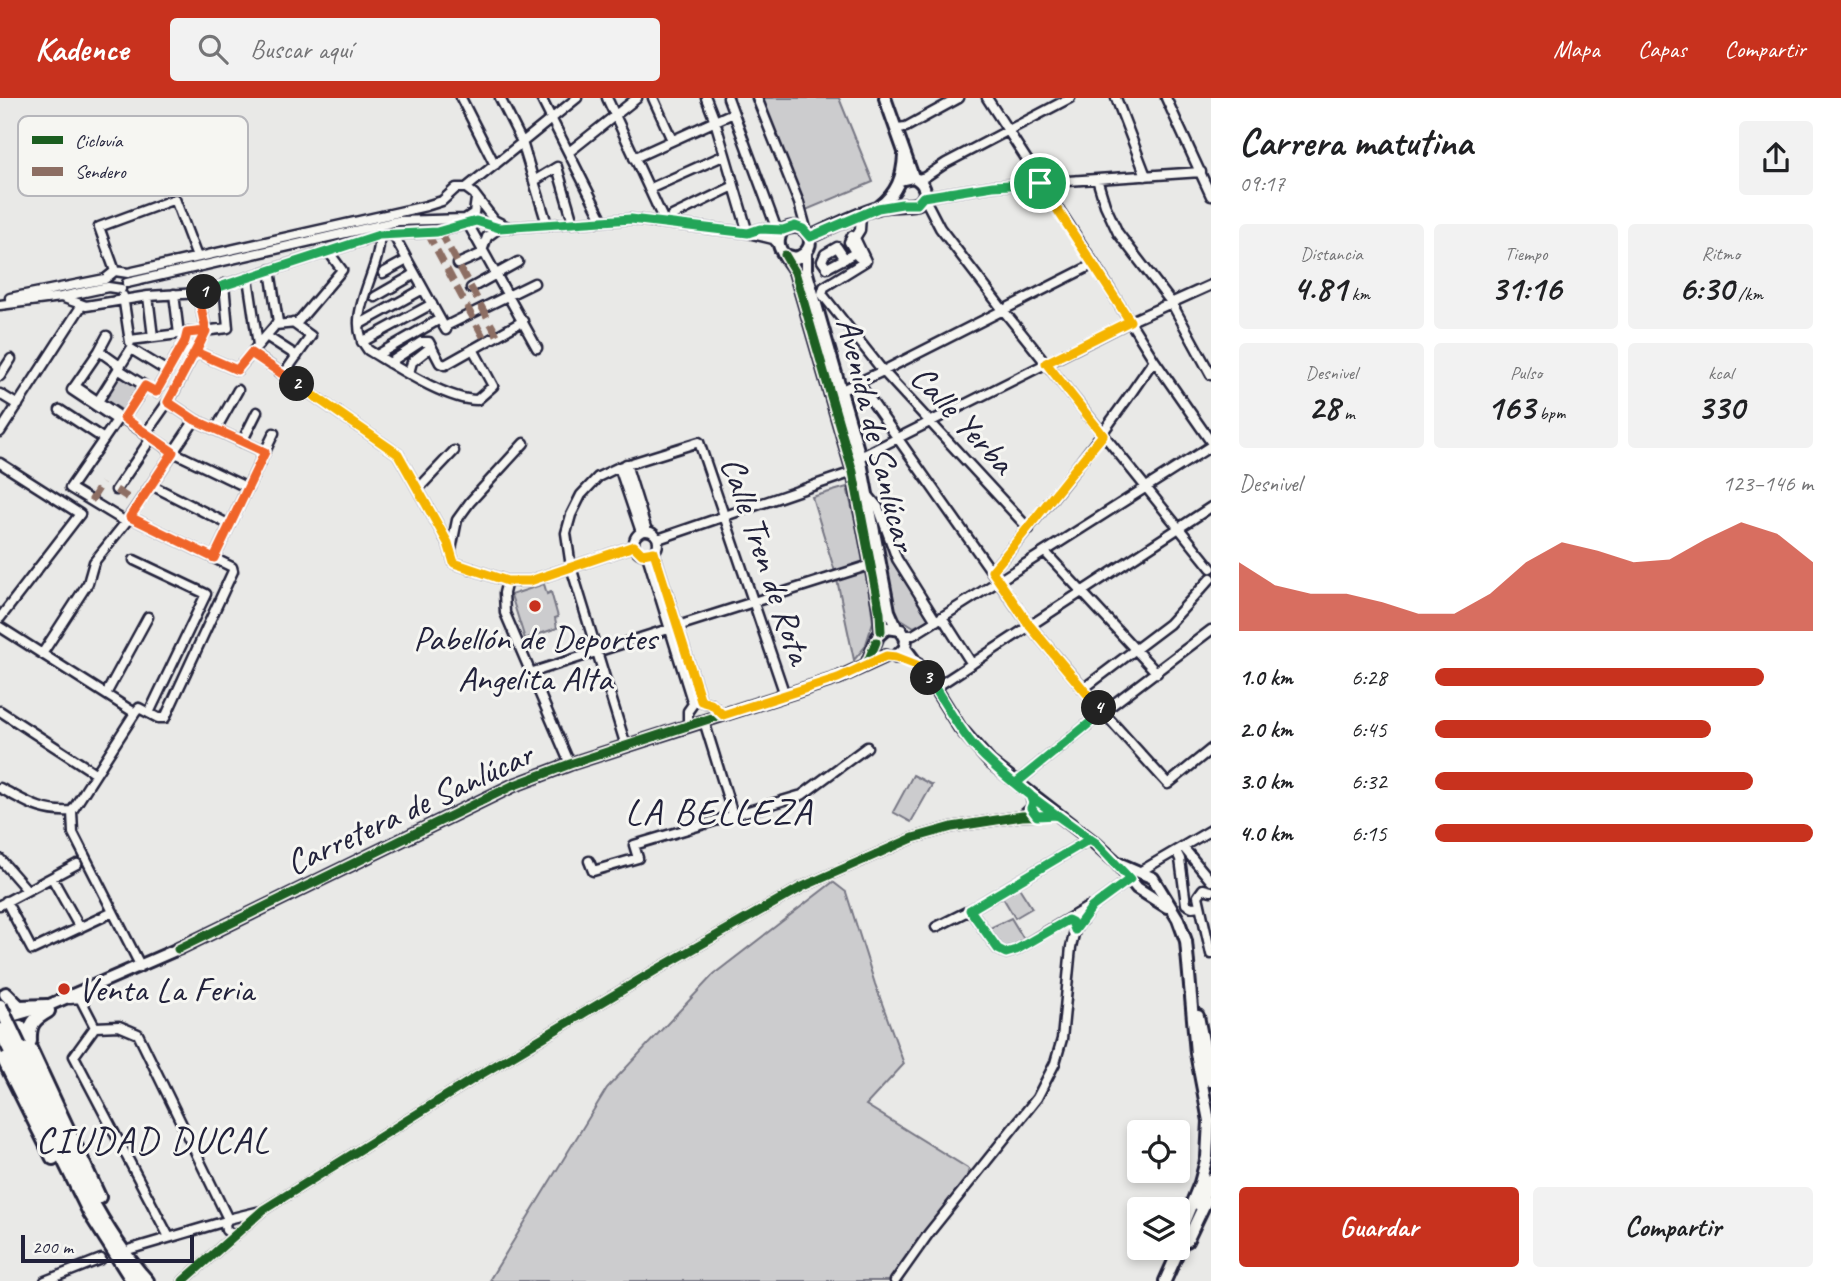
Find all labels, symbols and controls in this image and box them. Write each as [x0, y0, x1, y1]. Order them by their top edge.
search box [170, 18, 660, 81]
text: Kadence [35, 28, 128, 70]
icon: search [194, 30, 232, 68]
text: Buscar aquí [250, 33, 352, 66]
text: Mapa [1553, 34, 1600, 64]
text: Capas [1638, 34, 1686, 64]
text: Compartir [1724, 34, 1806, 64]
legend [18, 116, 248, 196]
text: Carrera matutina [1239, 119, 1473, 166]
button: share [1739, 121, 1813, 195]
text: Ciclovía [75, 129, 124, 153]
pin [1010, 153, 1070, 213]
text: Sendero [75, 160, 127, 184]
icon: arrive [1021, 164, 1059, 202]
text: 09:17 [1239, 169, 1285, 198]
text: Distancia [1300, 242, 1363, 266]
text: Tiempo [1505, 242, 1547, 266]
text: Ritmo [1701, 242, 1740, 266]
text: 4.81 [1293, 266, 1347, 311]
text: 31:16 [1491, 266, 1561, 311]
text: 6:30 [1678, 266, 1733, 311]
pin: 1 [186, 274, 222, 310]
text: 1 [199, 279, 208, 303]
text: km [1347, 282, 1370, 306]
text: /km [1733, 282, 1763, 306]
street label: Avenida de Sanlúcar [826, 313, 928, 558]
street label: Calle Yerba [901, 355, 1026, 485]
text: Desnivel [1306, 361, 1357, 385]
text: Pulso [1510, 361, 1542, 385]
text: kcal [1708, 361, 1733, 385]
pin: 2 [280, 366, 314, 402]
text: 2 [292, 371, 301, 395]
text: 28 [1308, 385, 1339, 430]
text: 163 [1487, 385, 1535, 430]
text: 330 [1697, 385, 1744, 430]
text: m [1339, 401, 1355, 425]
text: bpm [1535, 401, 1565, 425]
street label: Calle Tren de Rota [710, 451, 824, 672]
text: Desnivel [1239, 469, 1301, 498]
text: 123–146 m [1722, 469, 1813, 498]
marker: Pabellón de Deportes Angelita Alta [527, 598, 543, 614]
place label: Pabellón de Deportes Angelita Alta [413, 616, 660, 701]
pin: 3 [911, 660, 946, 696]
text: 1.0 km [1239, 663, 1293, 692]
text: 6:28 [1351, 663, 1387, 692]
text: 3 [923, 665, 932, 689]
pin: 4 [1082, 690, 1116, 726]
text: 4 [1094, 695, 1103, 719]
text: 2.0 km [1239, 715, 1293, 744]
text: 6:45 [1351, 715, 1387, 744]
street label: Carretera de Sanlúcar [279, 731, 542, 885]
text: 3.0 km [1239, 767, 1293, 796]
text: 6:32 [1351, 767, 1387, 796]
district label: LA BELLEZA [625, 788, 813, 835]
text: 4.0 km [1239, 819, 1293, 848]
text: 6:15 [1351, 819, 1387, 848]
place label: Venta La Feria [78, 967, 256, 1012]
marker: Venta La Feria [56, 981, 72, 997]
district label: CIUDAD DUCAL [36, 1116, 270, 1163]
map controls [1127, 1120, 1190, 1260]
button: locate [1127, 1120, 1190, 1183]
button: Guardar [1239, 1187, 1519, 1267]
button: Compartir [1533, 1187, 1813, 1267]
button: layers [1127, 1197, 1190, 1260]
scale bar [21, 1232, 194, 1264]
text: 200 m [32, 1235, 73, 1259]

